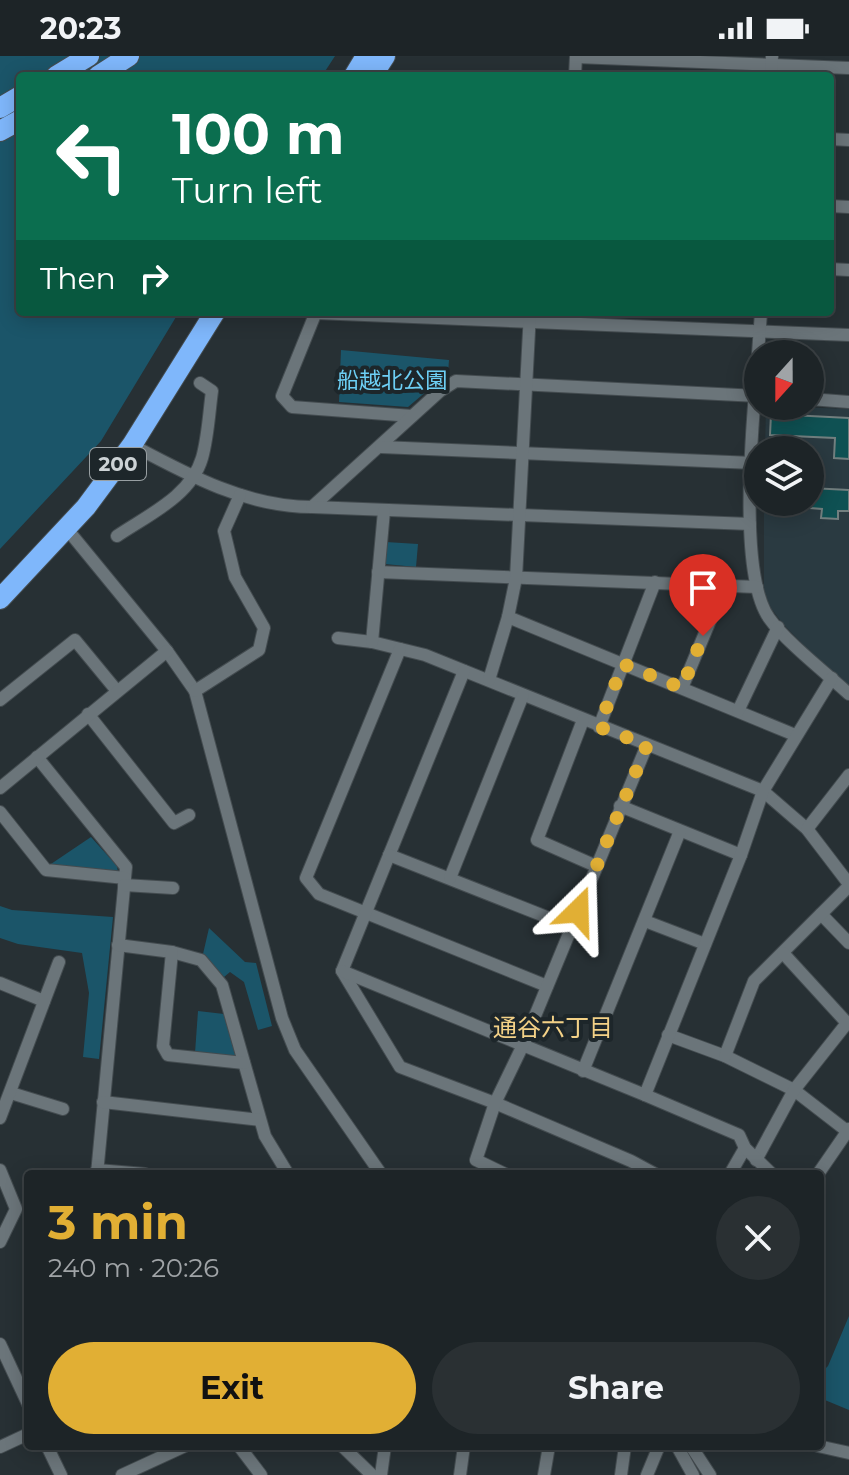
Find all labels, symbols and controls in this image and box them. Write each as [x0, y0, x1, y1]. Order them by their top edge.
text: 20:23 [40, 10, 121, 47]
text: 100 m [172, 100, 345, 168]
icon: left [40, 104, 144, 208]
text: Turn left [172, 168, 323, 212]
icon: right [132, 256, 176, 300]
text: Then [40, 260, 116, 297]
north arrow [744, 340, 824, 420]
map controls [744, 340, 824, 516]
park label: 船越北公園 [337, 367, 447, 394]
button: layers [744, 436, 824, 516]
road number: 200 [90, 448, 146, 480]
pin [669, 554, 737, 636]
icon: arrive [681, 566, 725, 610]
position arrow [536, 869, 620, 953]
district label: 通谷六丁目 [493, 1013, 613, 1042]
text: 3 min [48, 1193, 188, 1251]
button: close [716, 1196, 800, 1280]
text: 240 m · 20:26 [48, 1252, 219, 1284]
button: Exit [48, 1342, 416, 1434]
button: Share [432, 1342, 800, 1434]

